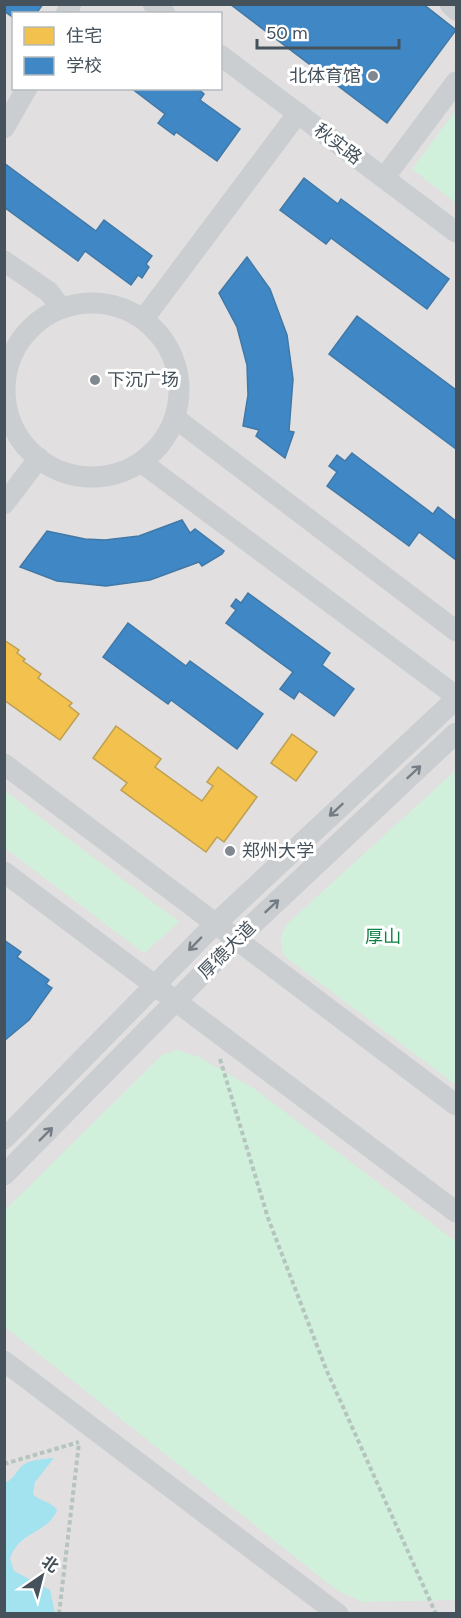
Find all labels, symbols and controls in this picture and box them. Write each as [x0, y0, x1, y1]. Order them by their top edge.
legend [12, 12, 222, 90]
scale bar [257, 12, 400, 50]
text: 50 m [266, 22, 308, 44]
text: 住宅 [66, 25, 102, 47]
text: 学校 [66, 55, 102, 77]
place label: 北体育馆 [289, 65, 361, 87]
marker: 北体育馆 [366, 69, 380, 83]
street label: 秋实路 [310, 119, 366, 169]
place label: 下沉广场 [107, 369, 179, 391]
marker: 下沉广场 [88, 373, 102, 387]
one-way arrow [406, 766, 421, 780]
one-way arrow [329, 803, 344, 817]
place label: 郑州大学 [242, 840, 314, 862]
marker: 郑州大学 [223, 844, 237, 858]
one-way arrow [264, 899, 279, 913]
street label: 厚德大道 [194, 917, 260, 983]
park label: 厚山 [365, 926, 401, 948]
one-way arrow [188, 937, 203, 952]
one-way arrow [38, 1126, 53, 1141]
north arrow [12, 1546, 72, 1606]
text: 北 [38, 1552, 62, 1576]

